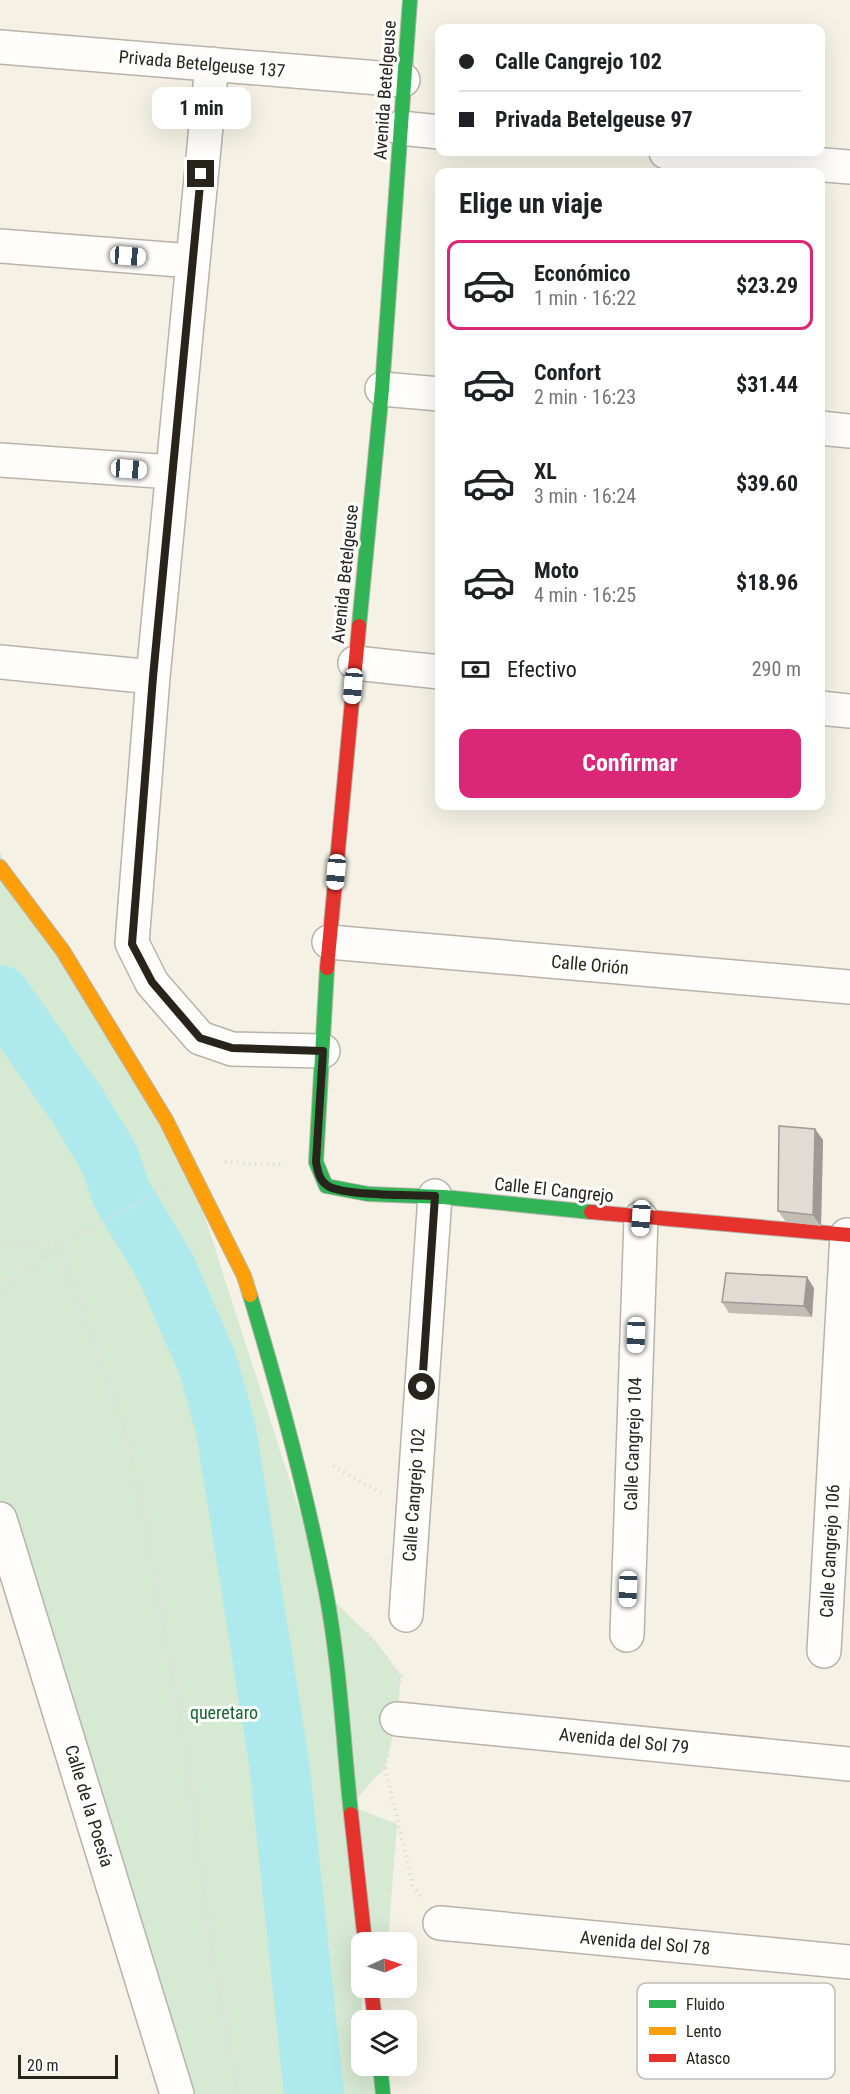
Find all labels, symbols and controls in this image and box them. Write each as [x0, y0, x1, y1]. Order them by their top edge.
street label: Avenida Betelgeuse [369, 20, 400, 160]
street label: Privada Betelgeuse 137 [118, 46, 286, 81]
text: Calle Cangrejo 102 [495, 49, 662, 74]
callout: 1 min [152, 87, 250, 129]
text: 1 min [179, 96, 224, 120]
text: Privada Betelgeuse 97 [495, 107, 693, 132]
route end [187, 160, 214, 187]
text: Elige un viaje [459, 188, 603, 220]
car [109, 246, 147, 266]
icon: car [462, 258, 516, 312]
text: Económico [534, 261, 630, 286]
text: $23.29 [736, 273, 798, 298]
text: 1 min · 16:22 [534, 286, 636, 310]
icon: car [462, 357, 516, 411]
text: Confort [534, 360, 601, 385]
text: $31.44 [736, 372, 798, 397]
text: 2 min · 16:23 [534, 385, 636, 409]
icon: car [462, 456, 516, 510]
car [110, 459, 148, 479]
text: XL [534, 459, 557, 484]
text: $39.60 [736, 471, 798, 496]
text: 3 min · 16:24 [534, 484, 636, 508]
street label: Avenida Betelgeuse [327, 504, 362, 644]
icon: car [462, 555, 516, 609]
text: Moto [534, 558, 579, 583]
text: $18.96 [736, 570, 798, 595]
text: 4 min · 16:25 [534, 583, 636, 607]
icon: cash [459, 653, 492, 686]
text: Efectivo [507, 657, 577, 682]
text: 290 m [752, 657, 801, 681]
car [342, 667, 364, 705]
button: Confirmar [459, 729, 801, 798]
car [325, 853, 347, 891]
street label: Calle Orión [550, 951, 630, 978]
street label: Calle El Cangrejo [493, 1173, 615, 1206]
car [631, 1199, 651, 1237]
car [626, 1317, 646, 1353]
route start [408, 1373, 435, 1400]
street label: Calle Cangrejo 104 [620, 1377, 645, 1511]
street label: Calle Cangrejo 102 [398, 1427, 429, 1562]
street label: Calle Cangrejo 106 [816, 1484, 843, 1618]
car [618, 1571, 638, 1607]
park label: queretaro [190, 1702, 258, 1723]
street label: Avenida del Sol 79 [558, 1723, 690, 1758]
street label: Calle de la Poesía [61, 1742, 118, 1869]
street label: Avenida del Sol 78 [579, 1926, 711, 1959]
north arrow [351, 1932, 417, 1998]
map controls [351, 1932, 417, 2076]
legend [637, 1983, 835, 2079]
text: Fluido [686, 1995, 725, 2014]
button: layers [351, 2010, 417, 2076]
text: Lento [686, 2022, 721, 2041]
text: Atasco [686, 2049, 730, 2068]
scale bar [18, 2052, 118, 2080]
text: 20 m [27, 2056, 59, 2075]

